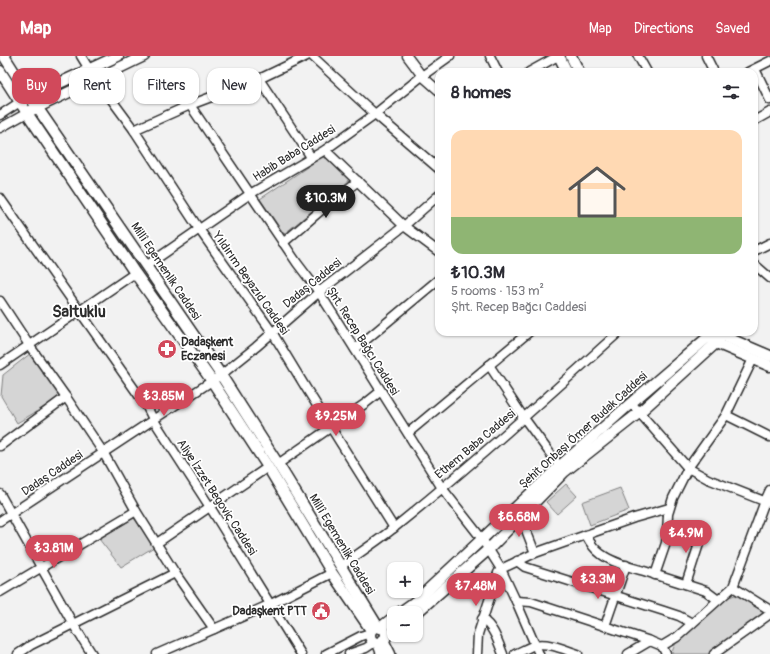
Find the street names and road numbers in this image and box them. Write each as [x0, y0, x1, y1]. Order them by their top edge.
street label: Habib Baba Caddesi [250, 122, 338, 185]
street label: Millî Egemenlik Caddesi [127, 220, 204, 323]
street label: Yıldırım Beyazıd Caddesi [209, 228, 292, 338]
street label: Dadaş Caddesi [280, 255, 345, 312]
street label: Şht. Recep Bağcı Caddesi [323, 284, 402, 398]
street label: Şehit Onbaşı Ömer Budak Caddesi [516, 368, 650, 492]
street label: Ethem Baba Caddesi [432, 406, 519, 482]
street label: Aliye İzzet Begoviç Caddesi [173, 436, 261, 558]
street label: Dadaş Caddesi [19, 447, 86, 499]
street label: Millî Egemenlik Caddesi [306, 491, 378, 597]

